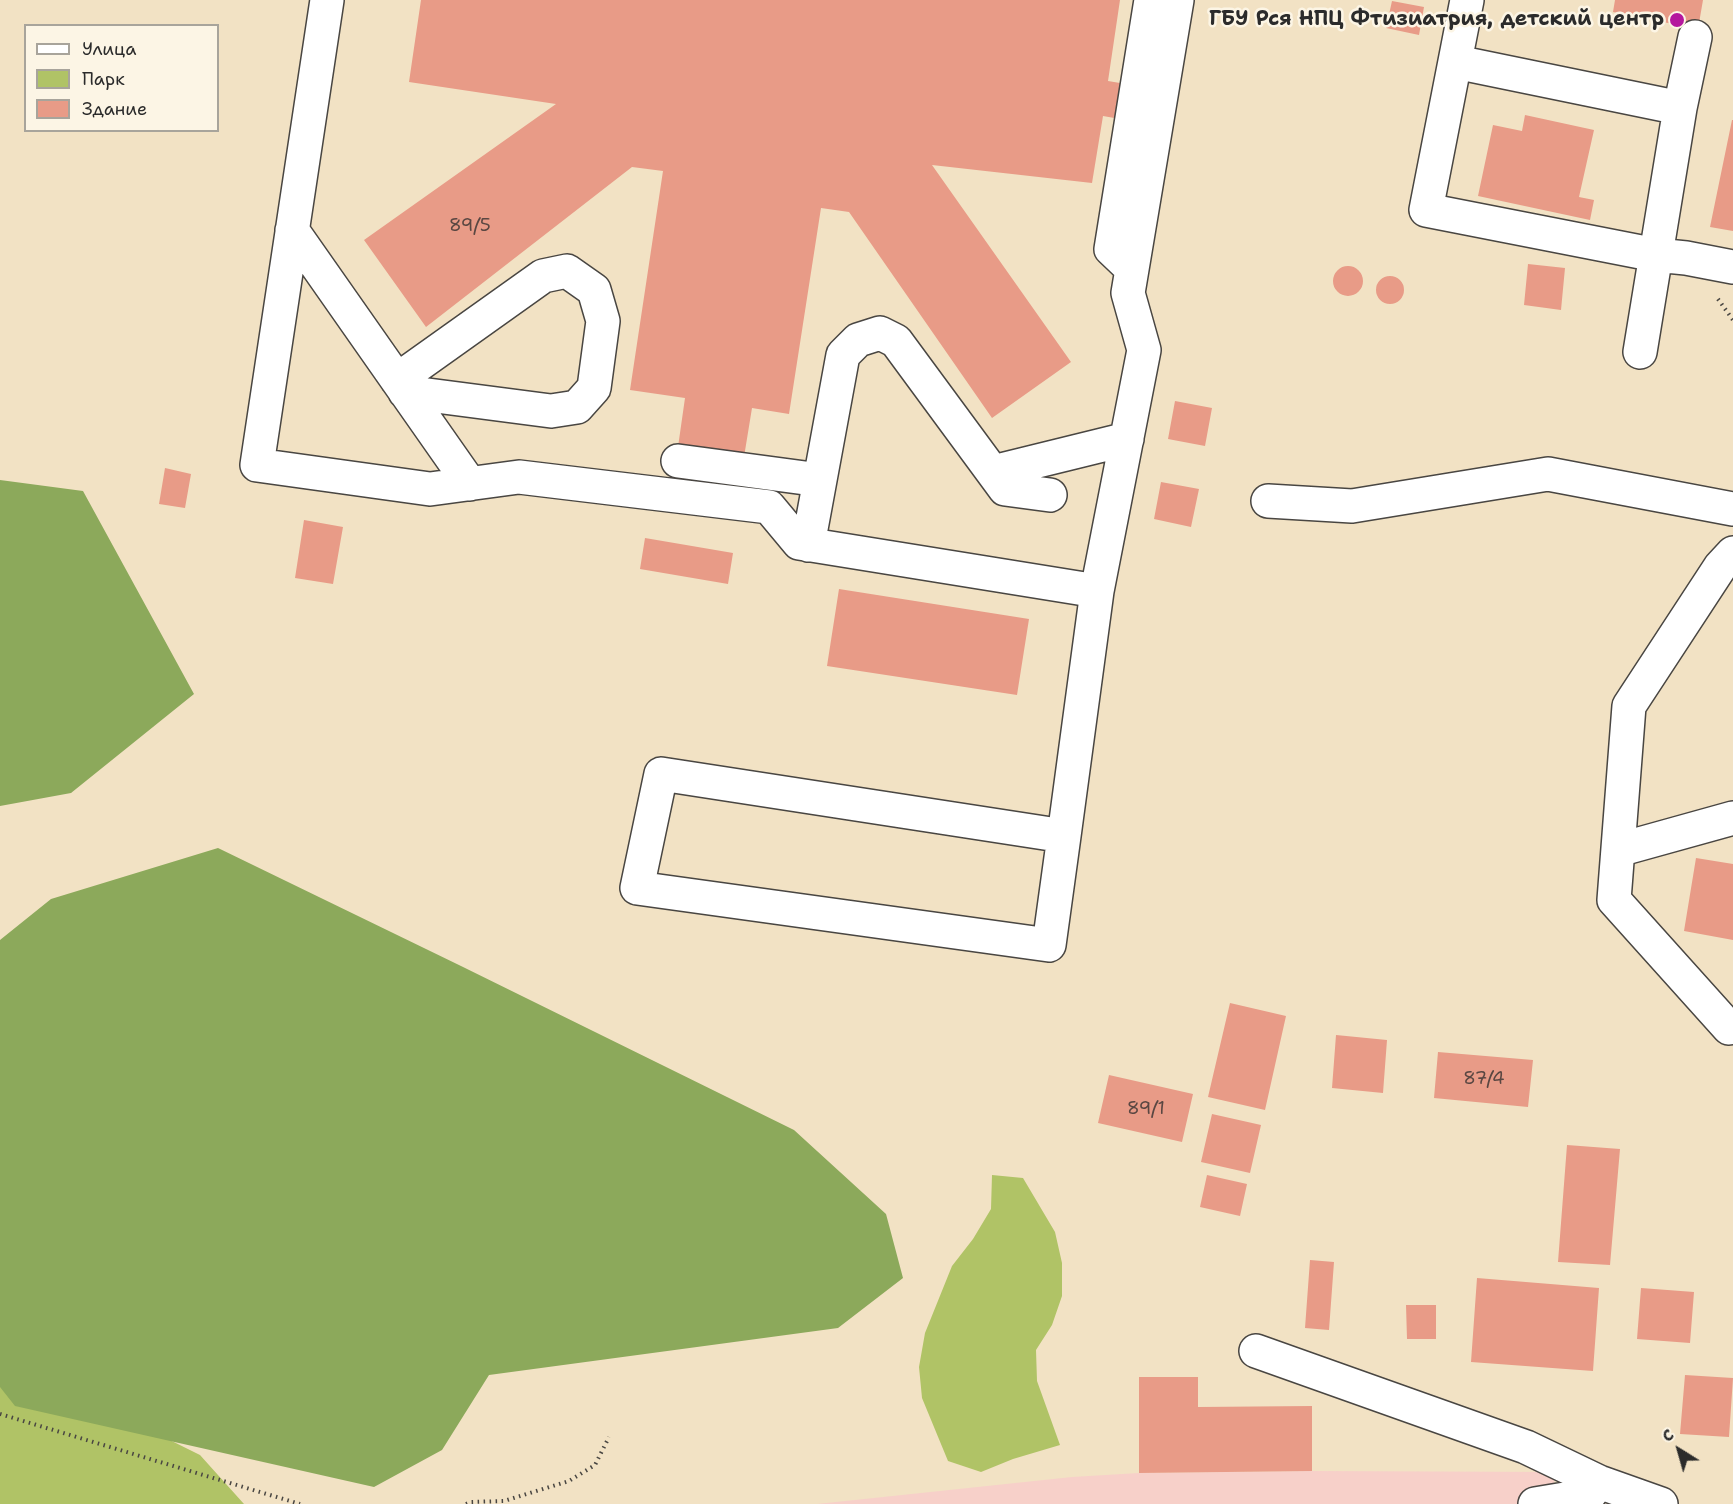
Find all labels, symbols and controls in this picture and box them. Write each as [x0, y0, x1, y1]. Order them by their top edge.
place label: ГБУ Рся НПЦ Фтизиатрия, детский центр [1209, 7, 1664, 33]
marker: ГБУ Рся НПЦ Фтизиатрия, детский центр [1668, 11, 1686, 29]
legend [24, 24, 219, 132]
text: Улица [82, 37, 136, 61]
text: Парк [82, 67, 125, 91]
text: Здание [82, 97, 147, 121]
house number: 89/5 [449, 215, 491, 237]
house number: 87/4 [1463, 1068, 1505, 1090]
house number: 89/1 [1127, 1098, 1165, 1120]
north arrow [1649, 1420, 1709, 1480]
text: С [1658, 1424, 1678, 1447]

